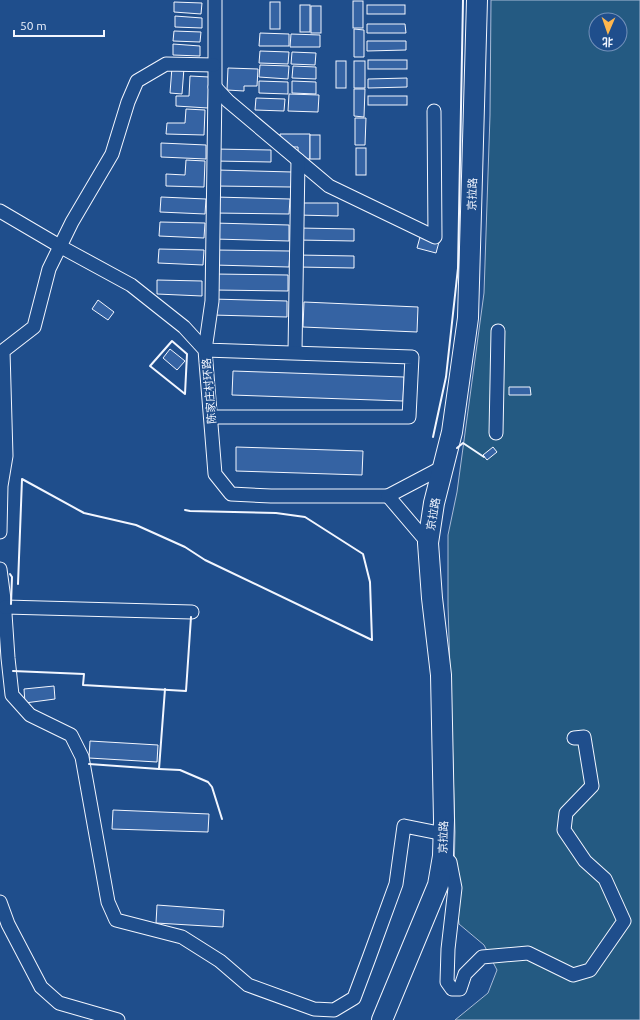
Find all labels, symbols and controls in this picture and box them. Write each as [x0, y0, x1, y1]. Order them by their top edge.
scale bar [14, 12, 104, 38]
north arrow [588, 12, 628, 52]
text: 50 m [20, 19, 47, 32]
text: 北 [602, 36, 613, 48]
street label: 京拉路 [465, 177, 479, 211]
street label: 陈家庄村环路 [200, 358, 218, 424]
street label: 京拉路 [424, 497, 442, 531]
street label: 京拉路 [436, 820, 450, 854]

